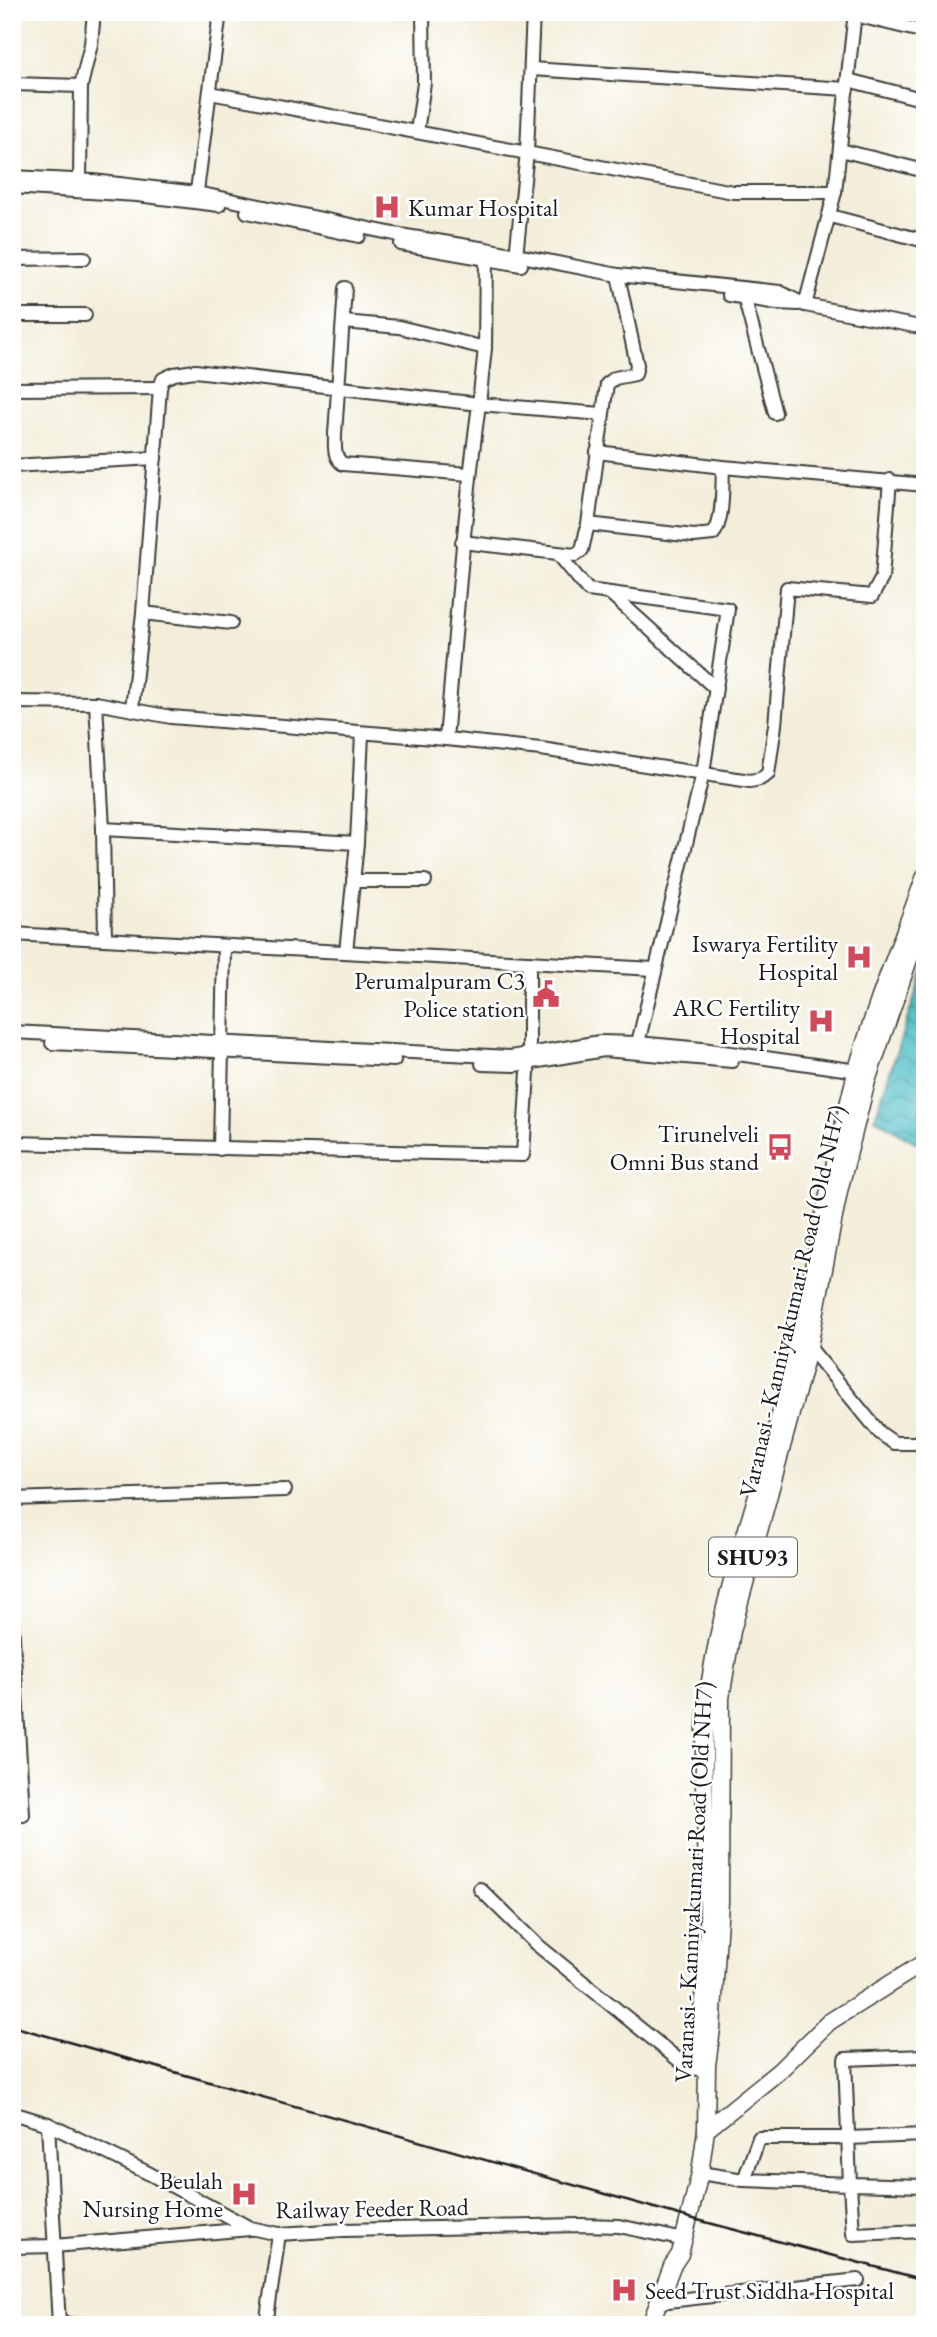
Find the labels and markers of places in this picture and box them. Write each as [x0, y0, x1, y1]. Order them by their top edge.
hospital icon: Kumar Hospital [372, 192, 402, 222]
place label: Kumar Hospital [408, 192, 559, 223]
place label: Iswarya Fertility Hospital [692, 928, 838, 987]
hospital icon: Iswarya Fertility Hospital [844, 942, 874, 972]
place label: Perumalpuram C3 Police station [354, 965, 525, 1024]
public building icon: Perumalpuram C3 Police station [531, 979, 561, 1009]
place label: ARC Fertility Hospital [671, 992, 800, 1051]
hospital icon: ARC Fertility Hospital [806, 1006, 836, 1036]
place label: Tirunelveli Omni Bus stand [610, 1118, 760, 1177]
bus stop icon: Tirunelveli Omni Bus stand [765, 1132, 795, 1162]
place label: Beulah Nursing Home [82, 2165, 223, 2224]
hospital icon: Beulah Nursing Home [229, 2179, 259, 2209]
hospital icon: Seed Trust Siddha Hospital [609, 2275, 639, 2305]
place label: Seed Trust Siddha Hospital [645, 2275, 894, 2306]

